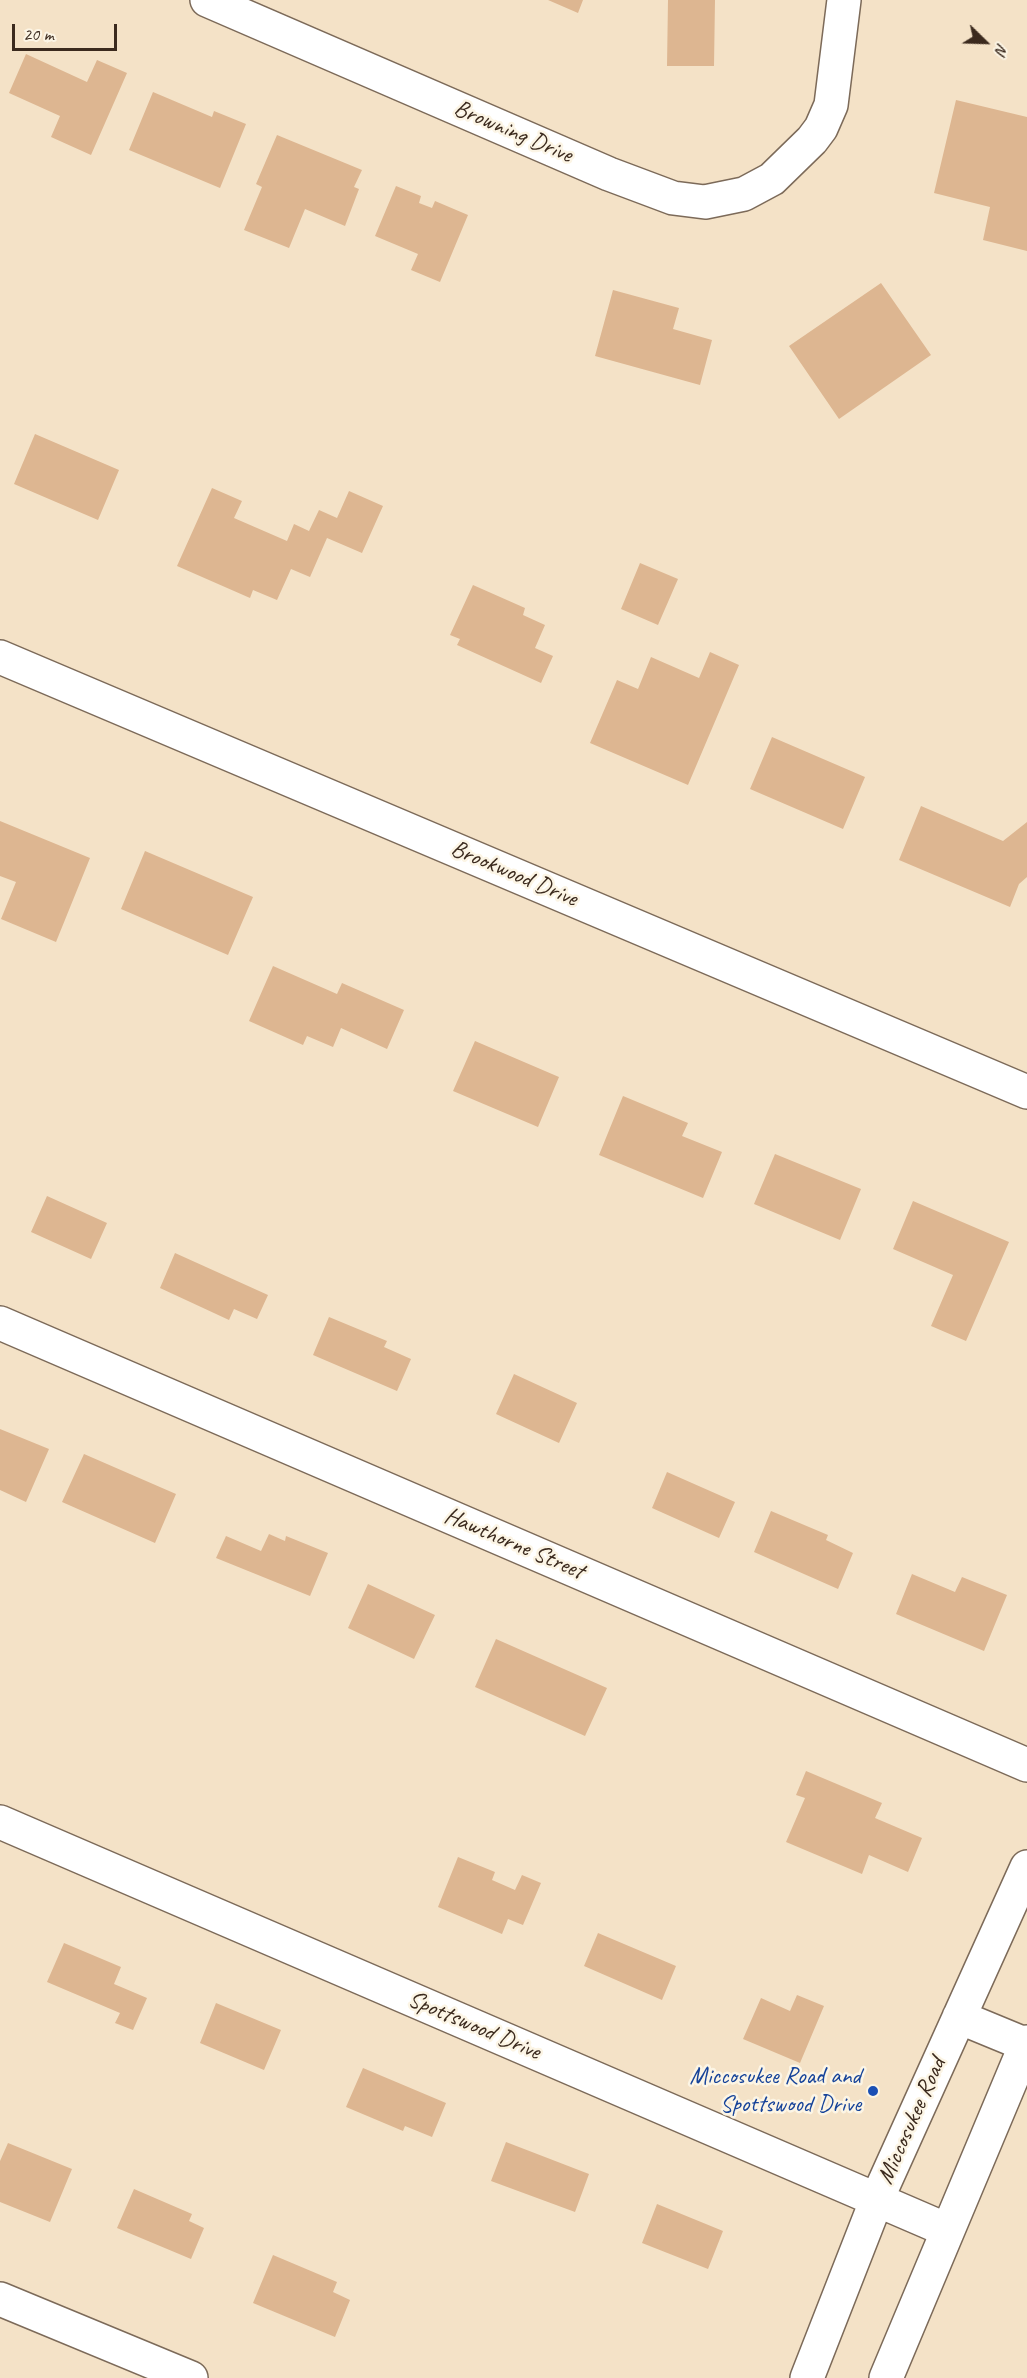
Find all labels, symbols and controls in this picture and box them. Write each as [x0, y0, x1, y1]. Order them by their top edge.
scale bar [15, 12, 120, 50]
north arrow [955, 12, 1015, 72]
text: 20 m [23, 23, 54, 45]
text: N [990, 41, 1013, 57]
street label: Browning Drive [450, 94, 576, 170]
street label: Brookwood Drive [446, 834, 582, 914]
street label: Hawthorne Street [440, 1502, 588, 1586]
street label: Spottswood Drive [403, 1985, 545, 2067]
street label: Miccosukee Road [871, 2053, 953, 2189]
place label: Miccosukee Road and Spottswood Drive [689, 2063, 861, 2119]
marker: Miccosukee Road and Spottswood Drive [866, 2084, 880, 2098]

